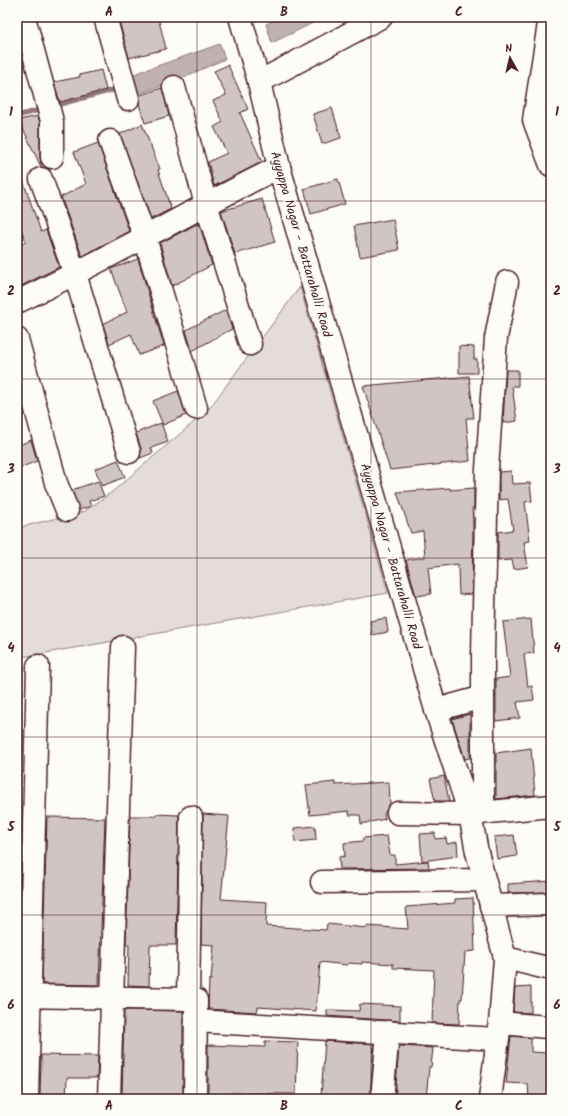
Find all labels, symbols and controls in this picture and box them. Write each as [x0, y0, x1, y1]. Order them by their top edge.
text: A [105, 2, 113, 23]
text: B [280, 2, 288, 23]
text: C [455, 2, 463, 23]
north arrow [490, 38, 530, 78]
text: N [504, 40, 513, 58]
text: 1 [9, 102, 13, 123]
text: 1 [555, 102, 559, 123]
street label: Ayyappa Nagar - Battarahalli Road [264, 149, 337, 340]
text: 2 [7, 281, 15, 302]
text: 2 [553, 281, 561, 302]
text: 3 [6, 459, 15, 480]
text: 3 [552, 459, 561, 480]
street label: Ayyappa Nagar - Battarahalli Road [354, 461, 427, 652]
text: 4 [7, 638, 15, 659]
text: 4 [553, 638, 561, 659]
text: 5 [7, 817, 16, 838]
text: 5 [553, 817, 562, 838]
text: 6 [7, 995, 15, 1016]
text: 6 [553, 995, 561, 1016]
text: A [105, 1096, 113, 1116]
text: B [280, 1096, 288, 1116]
text: C [455, 1096, 463, 1116]

